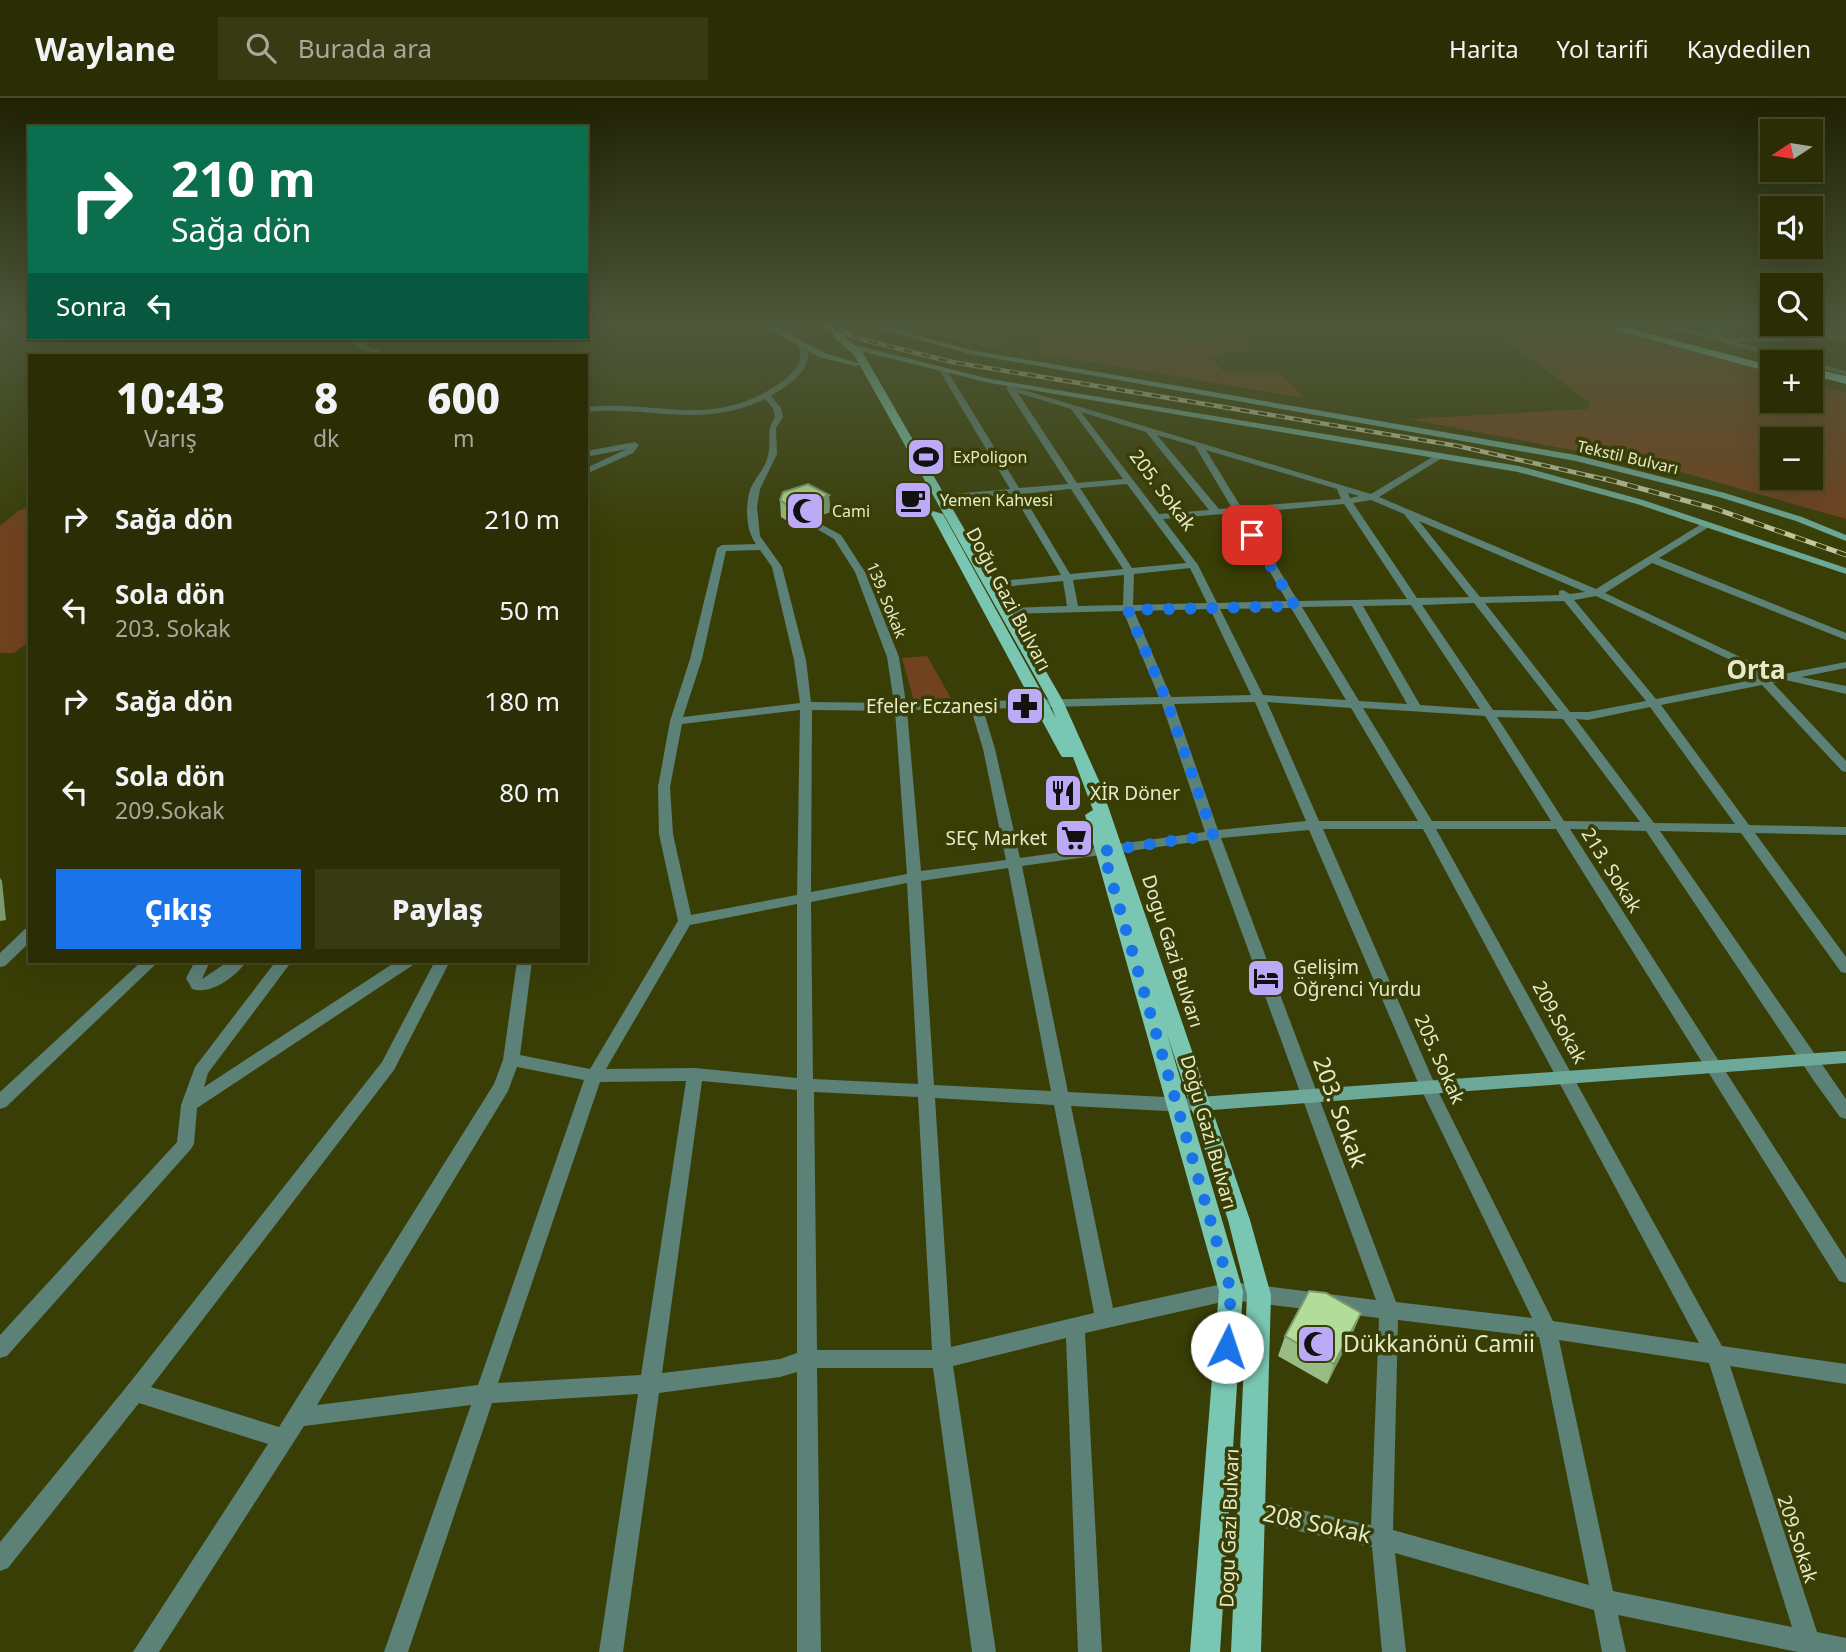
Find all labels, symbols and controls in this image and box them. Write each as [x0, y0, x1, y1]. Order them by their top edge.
search box [218, 17, 708, 80]
text: Waylane [35, 26, 176, 71]
icon: search [242, 29, 280, 67]
text: Burada ara [298, 30, 432, 66]
text: Harita [1449, 32, 1519, 65]
text: Yol tarifi [1557, 32, 1649, 65]
text: Kaydedilen [1687, 32, 1811, 65]
north arrow [1760, 119, 1824, 182]
map controls [1760, 119, 1823, 490]
text: 210 m [171, 145, 316, 211]
icon: right [56, 154, 147, 245]
button: sound [1760, 196, 1823, 259]
text: Sağa dön [171, 208, 311, 251]
button: search [1760, 273, 1823, 336]
icon: left [141, 287, 179, 325]
text: Sonra [56, 288, 127, 324]
button: + [1760, 350, 1823, 413]
text: 10:43 [116, 369, 225, 426]
text: 8 [314, 369, 338, 426]
text: 600 [427, 369, 500, 426]
text: Varış [144, 422, 197, 454]
text: dk [313, 422, 339, 454]
text: m [453, 422, 474, 454]
button: − [1760, 427, 1823, 490]
street label: Tekstil Bulvarı [1575, 435, 1681, 479]
sports icon: ExPoligon [905, 436, 947, 478]
street label: 205. Sokak [1124, 444, 1202, 536]
place label: ExPoligon [953, 446, 1027, 468]
cafe icon: Yemen Kahvesi [892, 479, 934, 521]
place label: Yemen Kahvesi [940, 489, 1053, 511]
mosque icon: Cami [784, 490, 826, 532]
icon: right [56, 500, 94, 538]
place label: Cami [832, 500, 870, 522]
text: Sağa dön [115, 501, 233, 537]
text: 210 m [484, 501, 560, 537]
pin [1222, 505, 1282, 565]
icon: arrive [1233, 516, 1271, 554]
street label: Doğu Gazi Bulvarı [960, 523, 1058, 675]
street label: 139. Sokak [862, 559, 912, 642]
text: Sola dön [115, 576, 225, 612]
icon: left [56, 591, 94, 629]
text: 50 m [499, 592, 560, 628]
text: 203. Sokak [115, 612, 231, 644]
district label: Orta [1726, 651, 1786, 687]
icon: right [56, 682, 94, 720]
text: Sağa dön [115, 683, 233, 719]
text: 180 m [484, 683, 560, 719]
pharmacy icon: Efeler Eczanesi [1004, 685, 1046, 727]
place label: Efeler Eczanesi [866, 693, 998, 719]
text: Sola dön [115, 758, 225, 794]
restaurant icon: XİR Döner [1042, 772, 1084, 814]
icon: left [56, 773, 94, 811]
text: 80 m [499, 774, 560, 810]
place label: XİR Döner [1090, 780, 1180, 806]
text: 209.Sokak [115, 794, 225, 826]
supermarket icon: SEÇ Market [1053, 817, 1095, 859]
street label: 213. Sokak [1576, 823, 1648, 917]
place label: SEÇ Market [946, 825, 1047, 851]
button: Çıkış [56, 869, 301, 949]
button: Paylaş [315, 869, 560, 949]
street label: Dogu Gazi Bulvarı [1136, 871, 1210, 1031]
place label: Gelişim Öğrenci Yurdu [1293, 954, 1421, 1002]
hotel icon: Gelişim Öğrenci Yurdu [1245, 957, 1287, 999]
street label: 209.Sokak [1527, 976, 1593, 1068]
street label: 205. Sokak [1409, 1010, 1471, 1108]
street label: Doğu Gazi Bulvarı [1175, 1052, 1243, 1212]
street label: 203. Sokak [1306, 1052, 1376, 1172]
position arrow [1190, 1310, 1264, 1384]
mosque icon: Dükkanönü Camii [1295, 1323, 1337, 1365]
place label: Dükkanönü Camii [1343, 1327, 1535, 1359]
street label: Dogu Gazi Bulvarı [1213, 1448, 1245, 1608]
street label: 209.Sokak [1772, 1492, 1824, 1586]
street label: 208 Sokak [1260, 1496, 1375, 1550]

